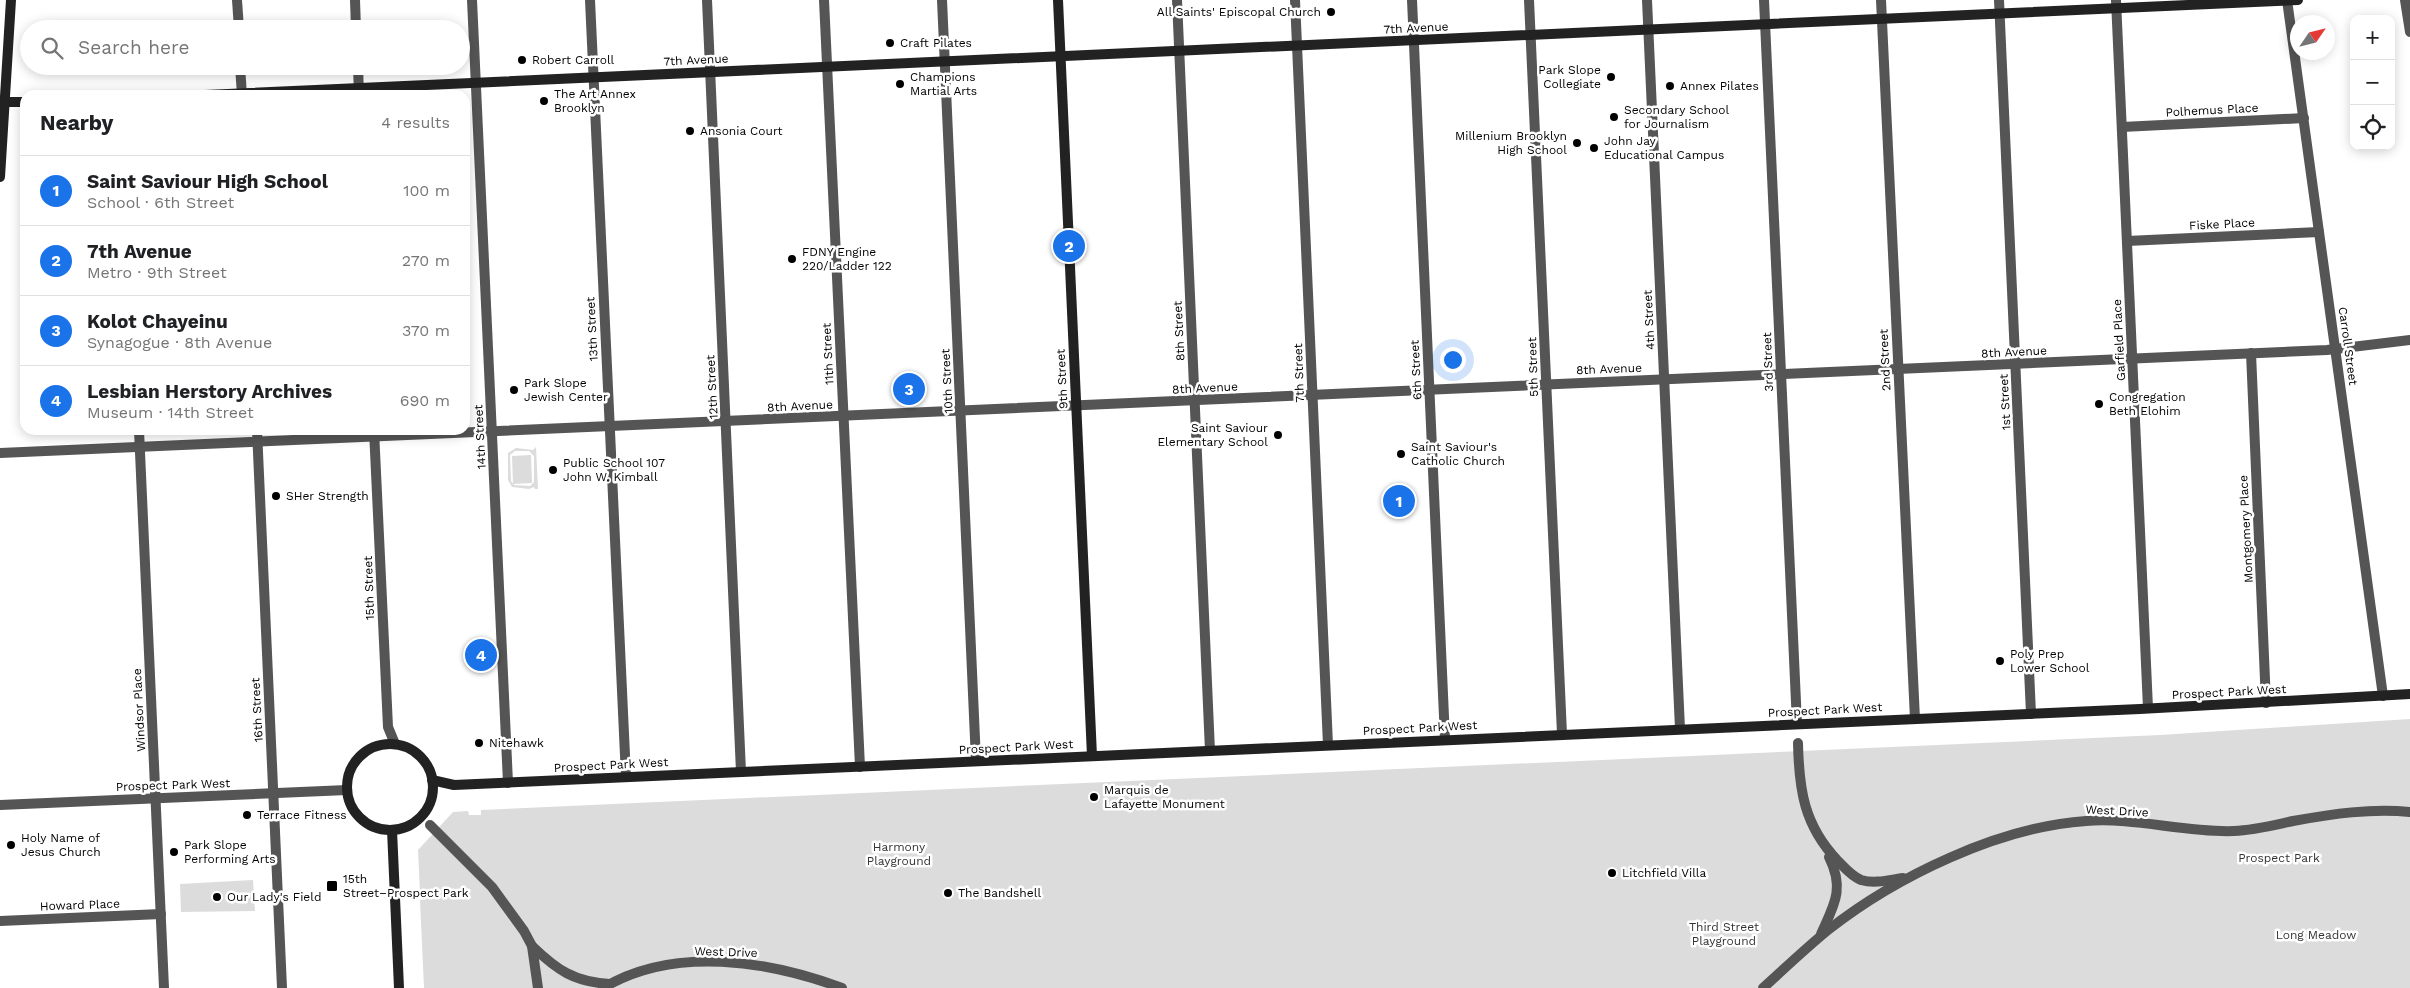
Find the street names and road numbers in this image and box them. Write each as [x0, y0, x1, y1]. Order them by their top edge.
street label: 7th Avenue [1383, 19, 1449, 37]
street label: 7th Avenue [663, 51, 729, 69]
street label: Polhemus Place [2165, 101, 2259, 119]
street label: Fiske Place [2189, 215, 2255, 233]
street label: 4th Street [1640, 290, 1658, 350]
street label: 13th Street [583, 296, 601, 362]
street label: Garfield Place [2110, 299, 2128, 381]
street label: 8th Street [1170, 301, 1188, 361]
street label: Carroll Street [2336, 306, 2360, 386]
street label: 11th Street [819, 323, 837, 385]
street label: 2nd Street [1876, 329, 1894, 391]
street label: 3rd Street [1760, 332, 1776, 392]
street label: 5th Street [1525, 337, 1541, 397]
street label: 6th Street [1407, 340, 1425, 400]
street label: 7th Street [1291, 343, 1307, 403]
street label: 8th Avenue [1981, 343, 2047, 361]
street label: 10th Street [938, 348, 956, 414]
street label: 9th Street [1053, 349, 1071, 409]
street label: 12th Street [703, 354, 721, 420]
street label: 8th Avenue [1576, 361, 1642, 377]
street label: 1st Street [1997, 374, 2013, 430]
street label: 8th Avenue [1172, 379, 1238, 397]
street label: 8th Avenue [767, 397, 833, 415]
street label: 14th Street [471, 404, 489, 470]
street label: Montgomery Place [2236, 475, 2256, 583]
street label: 15th Street [361, 556, 377, 620]
street label: Windsor Place [130, 668, 148, 752]
street label: 16th Street [248, 677, 266, 743]
street label: Prospect Park West [2171, 682, 2287, 702]
street label: Prospect Park West [1767, 700, 1883, 720]
street label: Prospect Park West [1362, 718, 1478, 738]
street label: Prospect Park West [958, 737, 1074, 757]
street label: Prospect Park West [553, 755, 669, 775]
street label: Prospect Park West [115, 776, 231, 794]
street label: West Drive [2085, 802, 2149, 820]
street label: Howard Place [40, 897, 120, 913]
street label: West Drive [694, 944, 758, 960]

